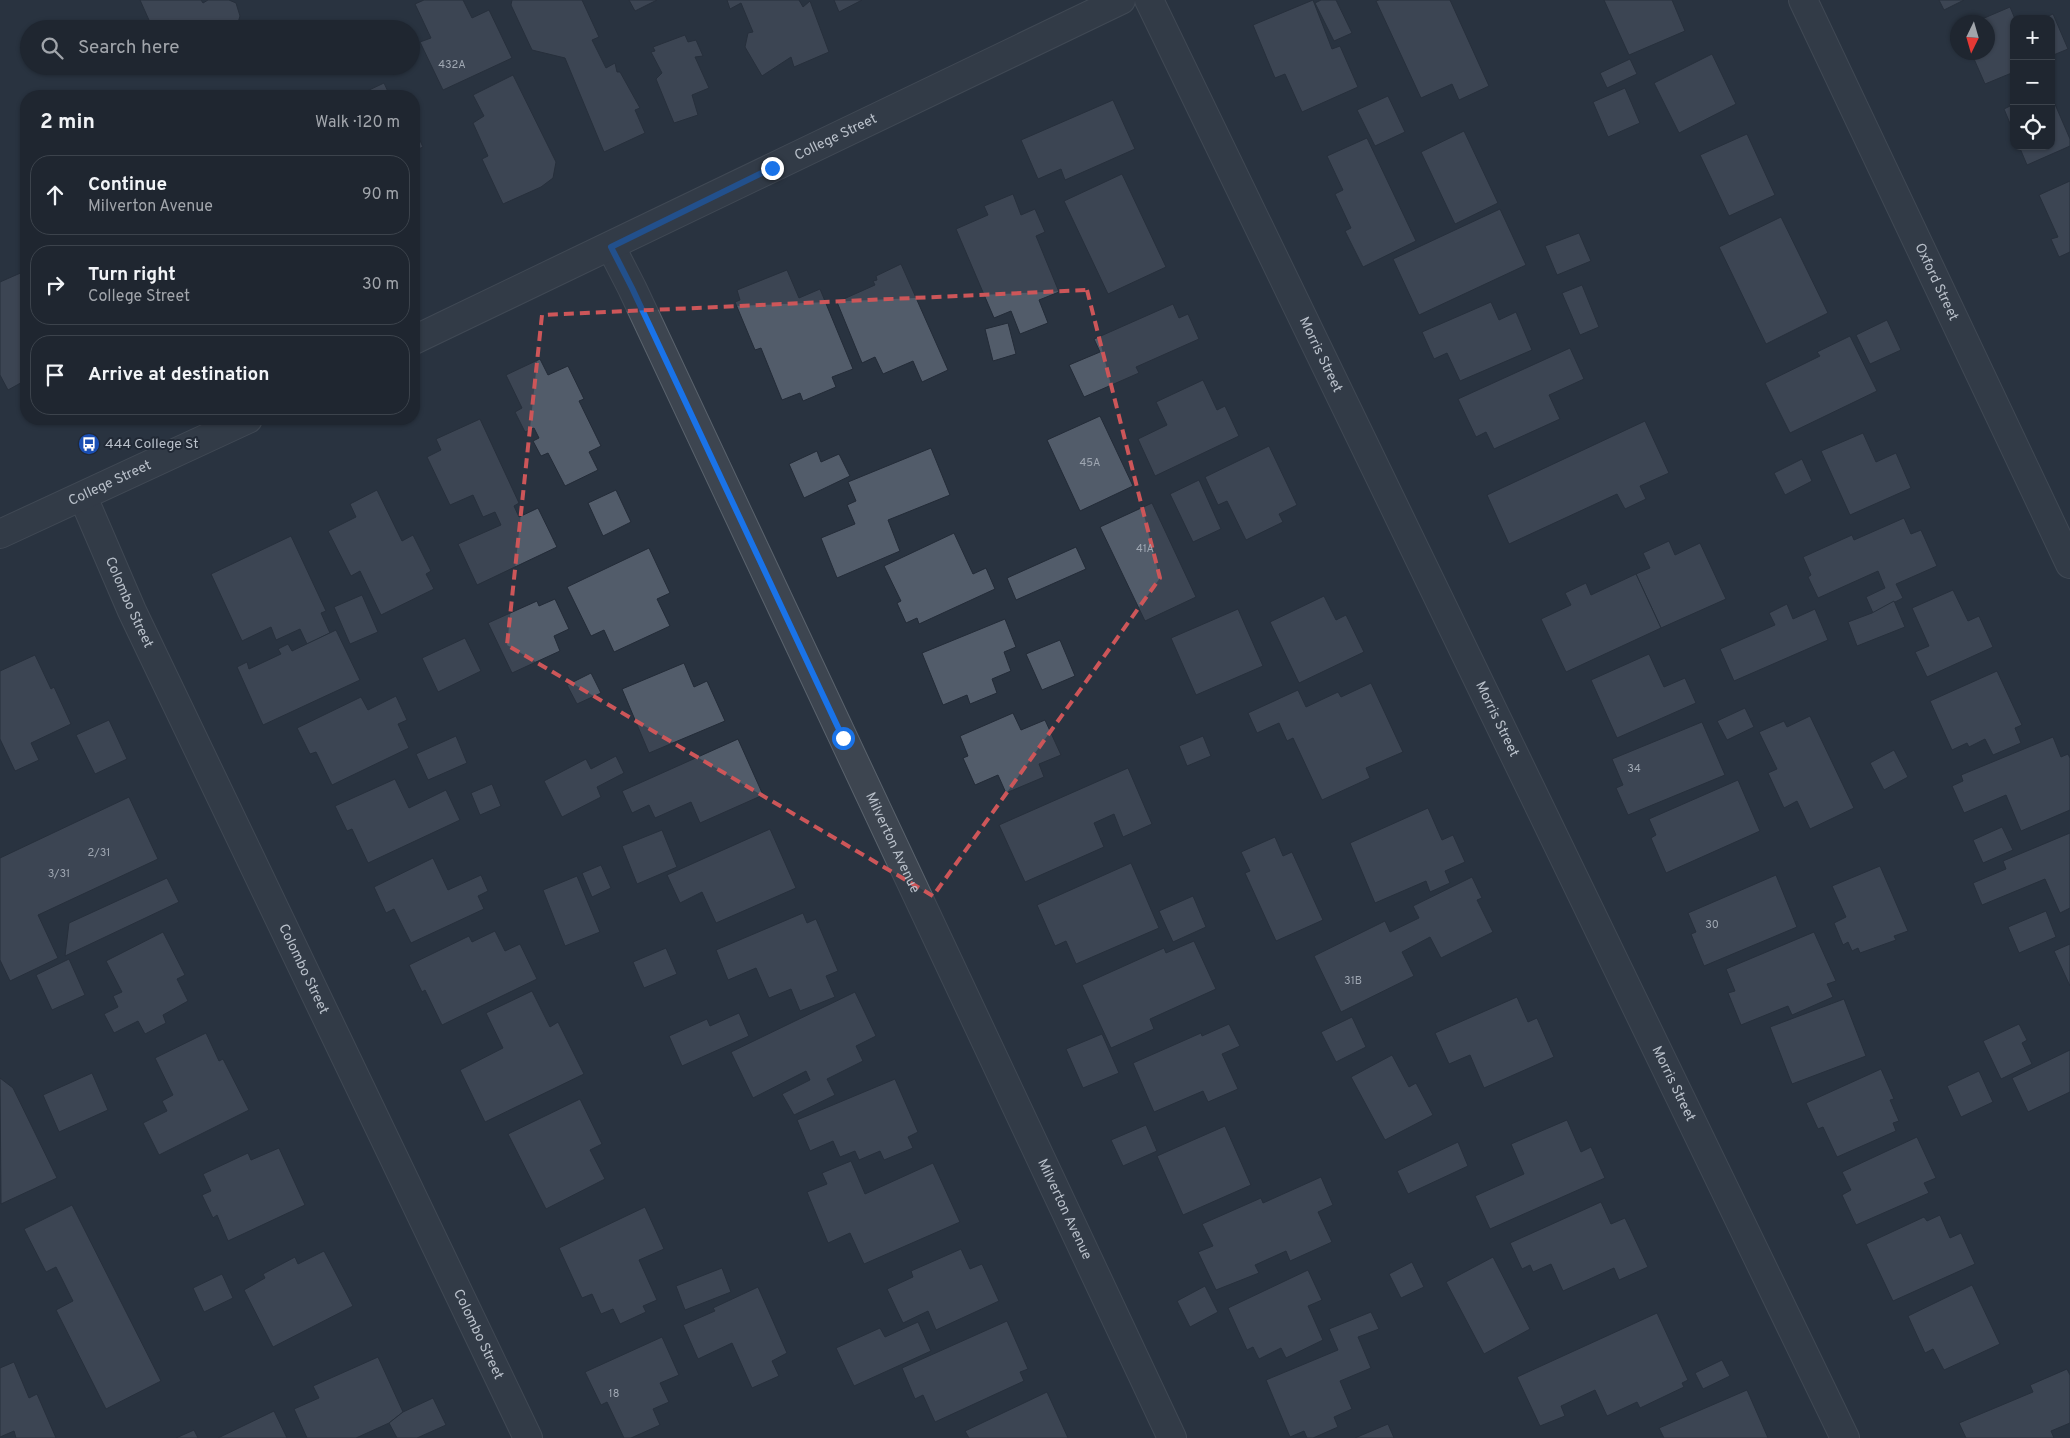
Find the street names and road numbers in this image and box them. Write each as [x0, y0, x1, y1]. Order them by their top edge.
street label: College Street [792, 110, 880, 164]
street label: Oxford Street [1911, 240, 1962, 324]
street label: Morris Street [1295, 314, 1346, 395]
street label: College Street [66, 457, 154, 510]
street label: Colombo Street [101, 554, 157, 651]
street label: Morris Street [1472, 679, 1523, 760]
street label: Milverton Avenue [862, 790, 923, 896]
street label: Colombo Street [275, 921, 332, 1017]
street label: Morris Street [1648, 1043, 1699, 1124]
street label: Milverton Avenue [1034, 1156, 1096, 1263]
street label: Colombo Street [449, 1286, 507, 1382]

